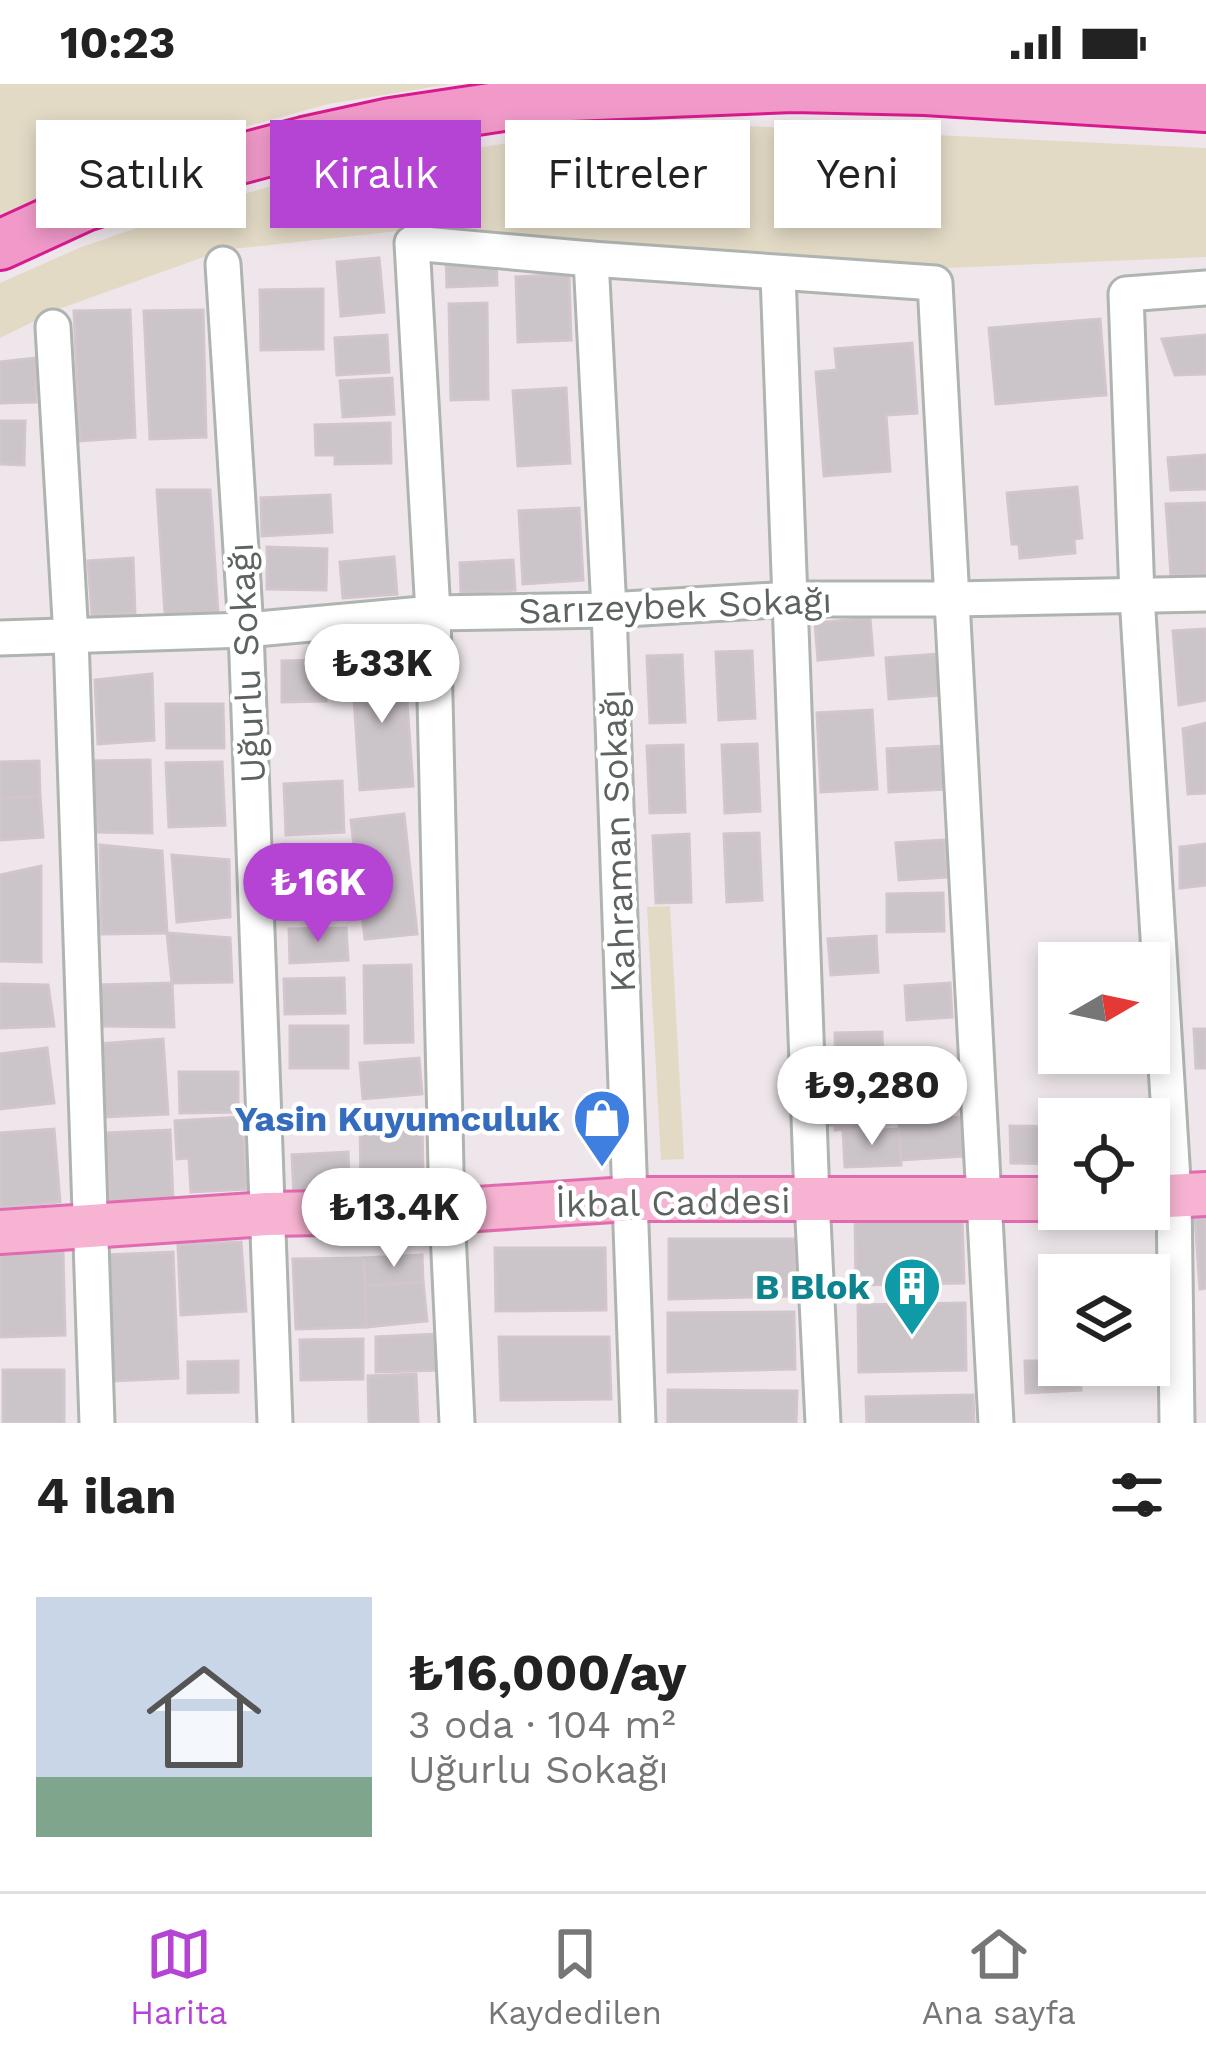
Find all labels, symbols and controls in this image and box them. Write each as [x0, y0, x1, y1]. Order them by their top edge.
text: 10:23 [60, 16, 175, 69]
chip: Satılık [36, 120, 246, 228]
chip: Kiralık [270, 120, 481, 228]
chip: Filtreler [505, 120, 750, 228]
chip: Yeni [774, 120, 941, 228]
street label: Uğurlu Sokağı [220, 542, 274, 784]
street label: Sarızeybek Sokağı [517, 580, 833, 632]
pin: ₺33K [311, 624, 453, 726]
text: ₺33K [332, 640, 432, 685]
street label: Kahraman Sokağı [592, 689, 644, 993]
pin: ₺16K [247, 843, 389, 945]
text: ₺16K [270, 859, 366, 904]
north arrow [1038, 942, 1170, 1074]
map controls [1038, 942, 1170, 1386]
pin: ₺9,280 [774, 1046, 970, 1148]
text: ₺9,280 [804, 1062, 940, 1107]
shop icon: Yasin Kuyumculuk [571, 1087, 633, 1169]
place label: Yasin Kuyumculuk [235, 1098, 561, 1140]
button: locate [1038, 1098, 1170, 1230]
pin: ₺13.4K [296, 1168, 492, 1270]
street label: İkbal Caddesi [555, 1180, 791, 1226]
text: ₺13.4K [329, 1184, 459, 1229]
button: layers [1038, 1254, 1170, 1386]
building icon: B Blok [881, 1255, 943, 1337]
place label: B Blok [755, 1266, 871, 1308]
icon: filters [1104, 1462, 1170, 1528]
text: 4 ilan [36, 1466, 177, 1525]
text: ₺16,000/ay [408, 1643, 686, 1702]
icon: home [132, 1645, 276, 1789]
text: 3 oda · 104 m² [408, 1702, 676, 1747]
text: Uğurlu Sokağı [408, 1747, 669, 1792]
tab: Harita [130, 1921, 227, 2032]
tab: Kaydedilen [487, 1921, 662, 2032]
tab: Ana sayfa [922, 1921, 1076, 2032]

